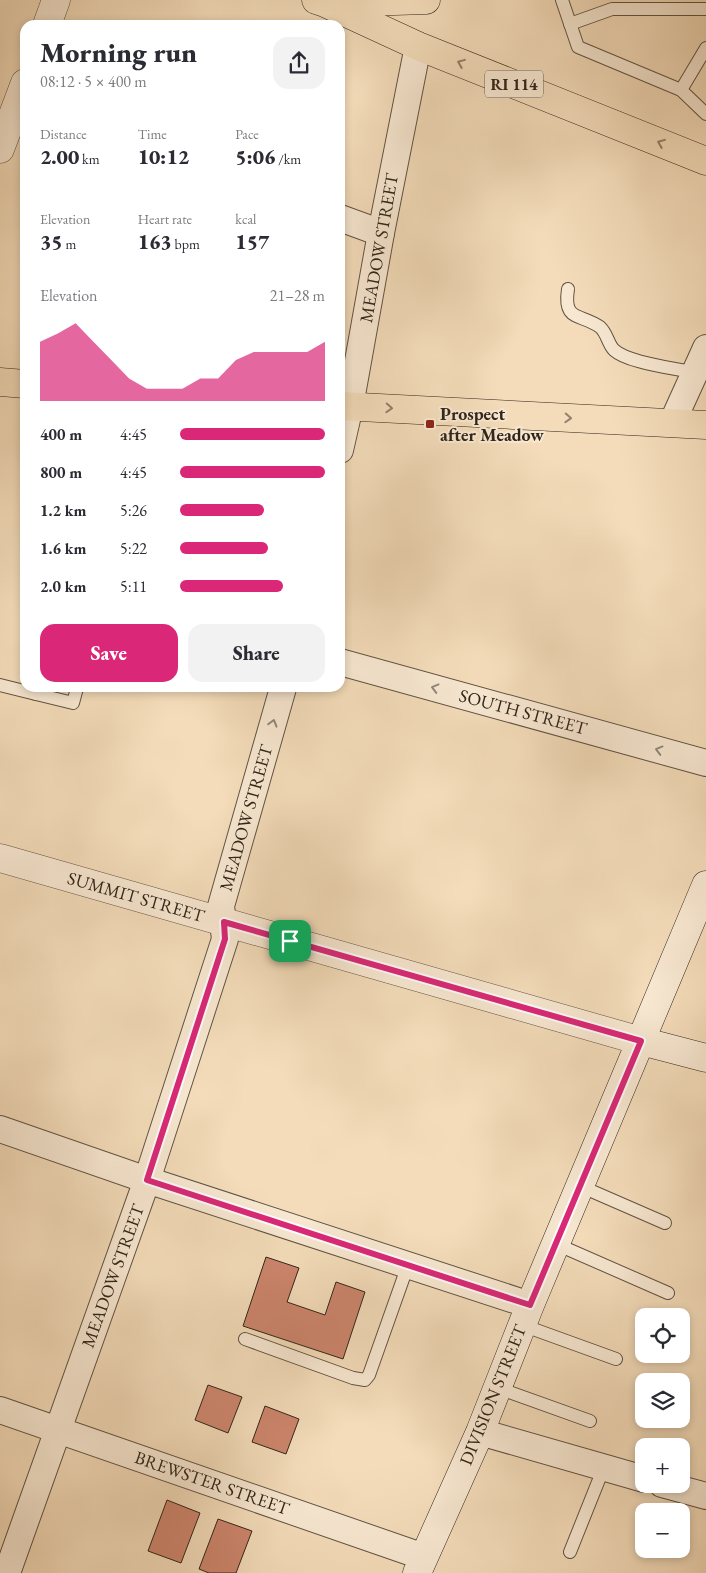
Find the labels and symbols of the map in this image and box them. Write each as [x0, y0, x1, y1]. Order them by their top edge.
one-way arrow [457, 59, 466, 69]
road number: RI 114 [485, 70, 543, 98]
one-way arrow [657, 139, 666, 149]
street label: MEADOW STREET [354, 171, 403, 324]
place label: Prospect after Meadow [440, 402, 544, 446]
one-way arrow [385, 403, 393, 414]
one-way arrow [565, 412, 573, 423]
marker: Prospect after Meadow [424, 418, 436, 430]
one-way arrow [430, 683, 439, 694]
street label: SOUTH STREET [457, 683, 590, 740]
one-way arrow [268, 720, 278, 728]
street label: MEADOW STREET [214, 741, 278, 894]
one-way arrow [655, 745, 664, 755]
street label: SUMMIT STREET [65, 866, 208, 927]
pin [269, 920, 311, 962]
street label: MEADOW STREET [76, 1200, 150, 1351]
street label: DIVISION STREET [454, 1320, 532, 1468]
street label: BREWSTER STREET [132, 1445, 293, 1520]

